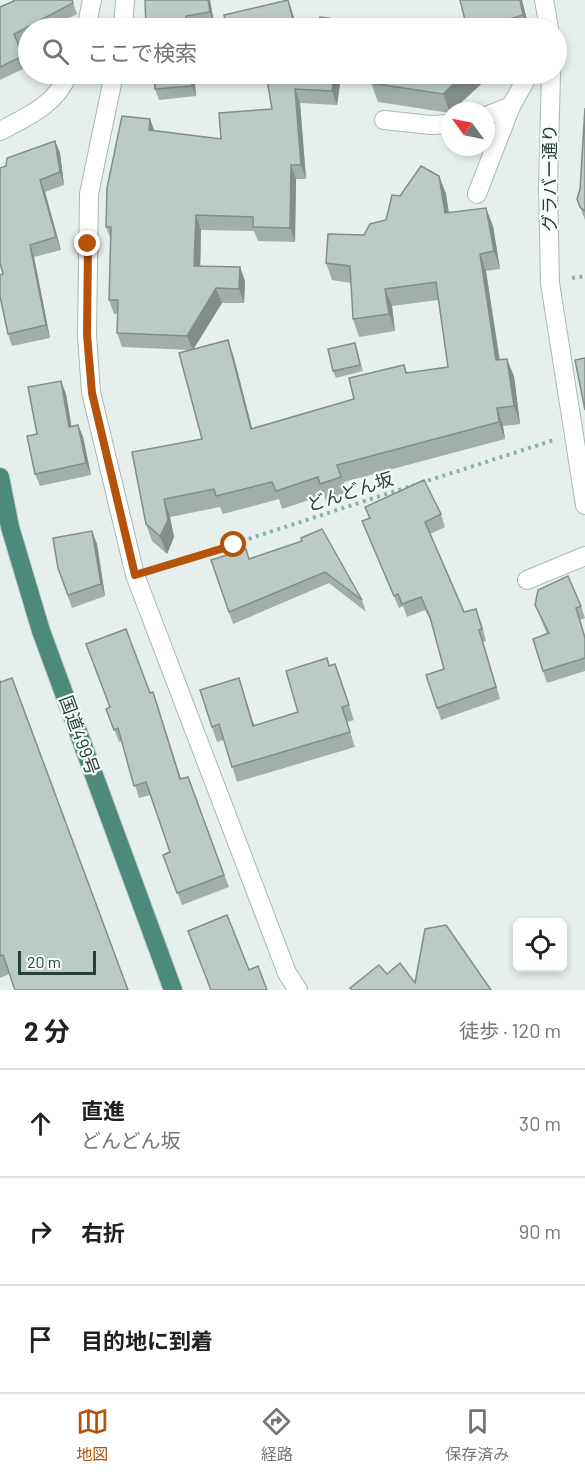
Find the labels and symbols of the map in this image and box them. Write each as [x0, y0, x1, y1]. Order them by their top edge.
north arrow [441, 102, 495, 156]
street label: グラバー通り [538, 124, 560, 232]
route end [74, 230, 100, 256]
street label: どんどん坂 [304, 467, 396, 515]
route start [220, 531, 246, 557]
street label: 国道499号 [56, 692, 104, 778]
scale bar [18, 948, 96, 976]

